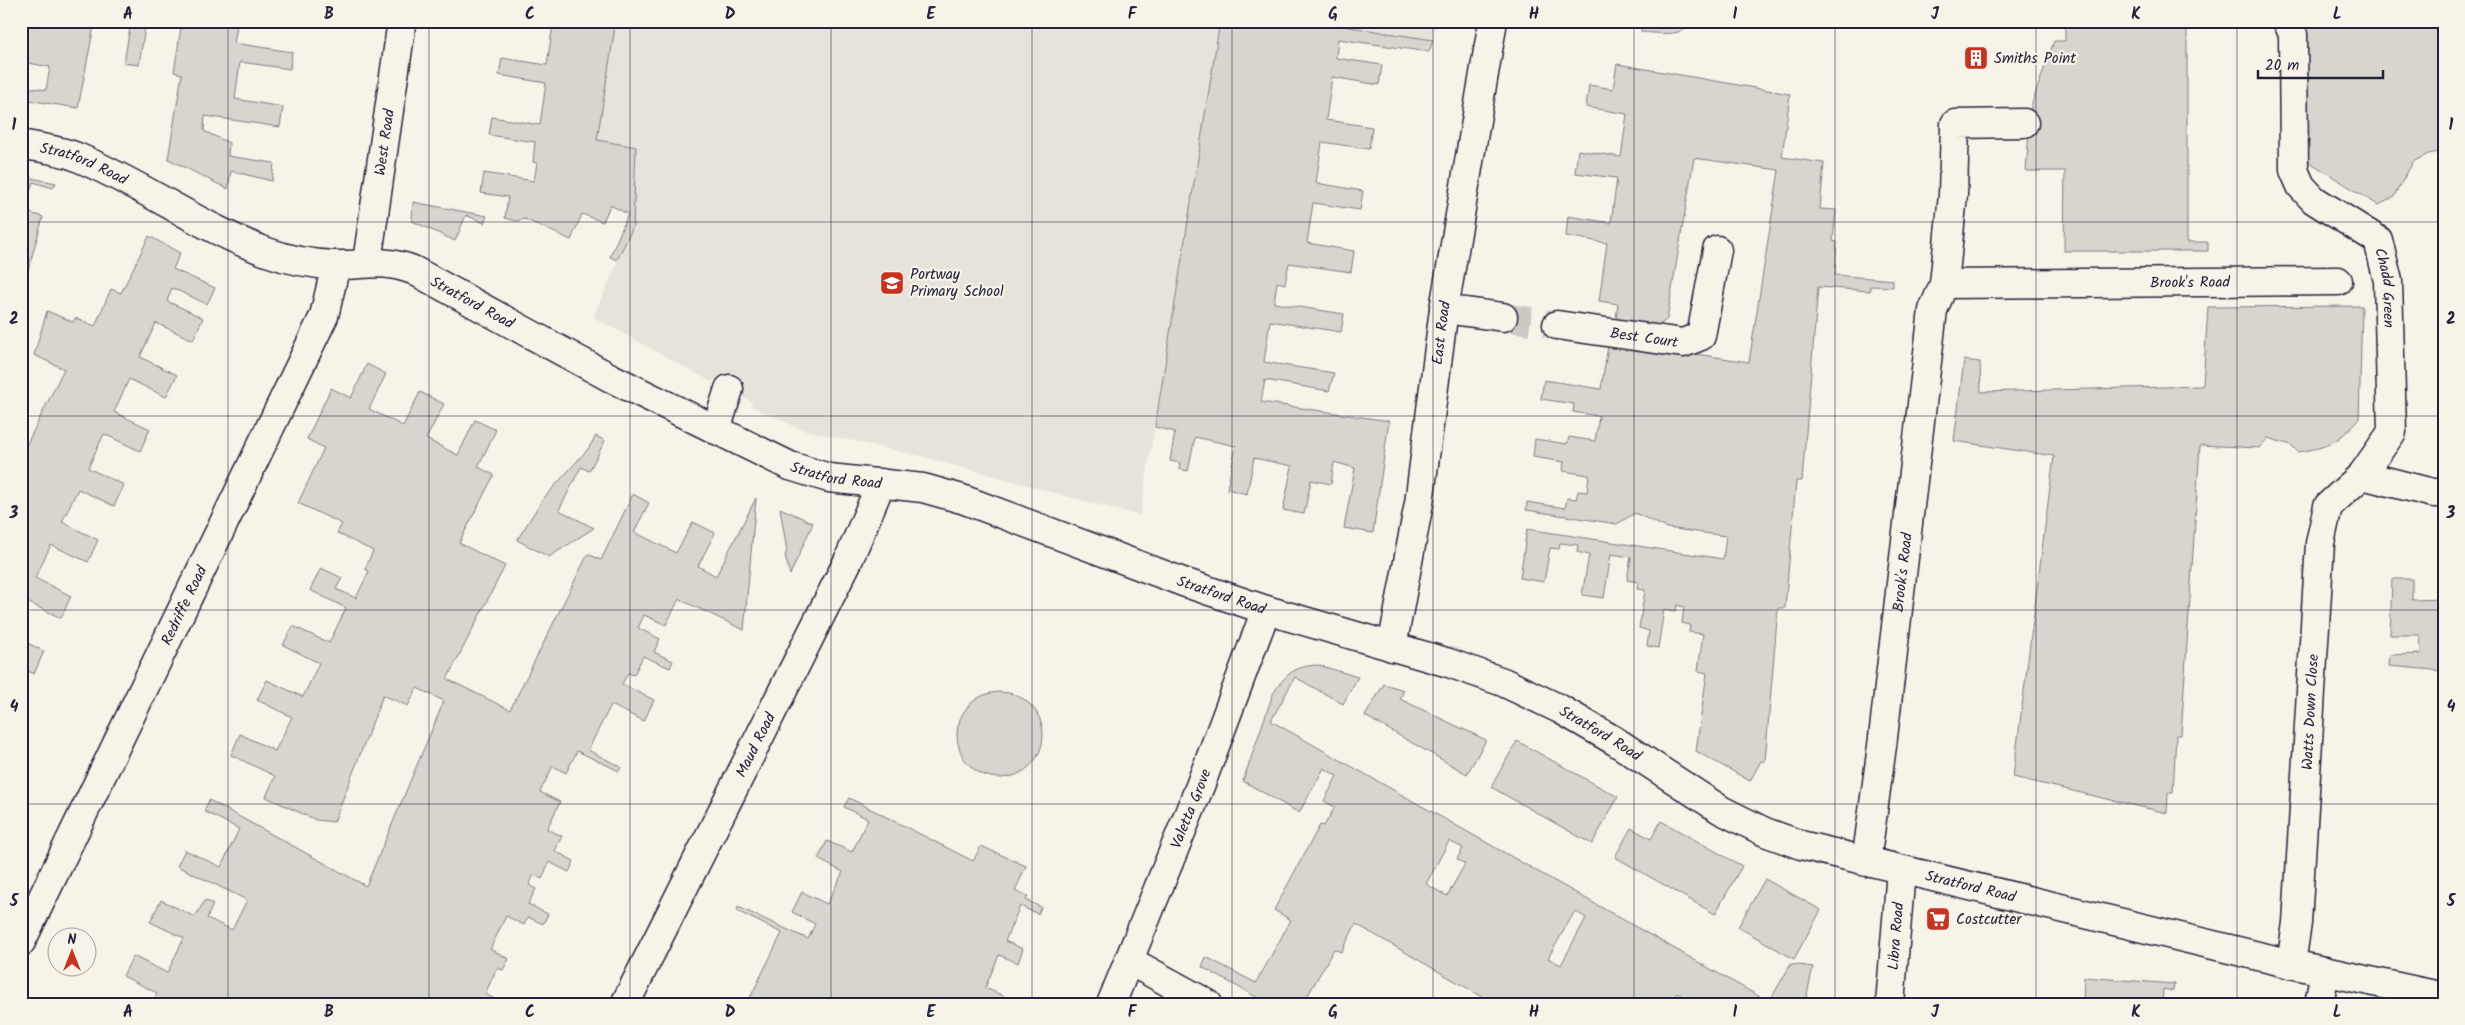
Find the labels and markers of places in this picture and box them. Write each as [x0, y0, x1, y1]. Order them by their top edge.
building icon: Smiths Point [1963, 45, 1989, 71]
place label: Smiths Point [1994, 47, 2076, 71]
place label: Portway Primary School [910, 263, 1004, 304]
school or university icon: Portway Primary School [879, 270, 905, 296]
supermarket icon: Costcutter [1925, 906, 1951, 932]
place label: Costcutter [1956, 908, 2022, 932]

